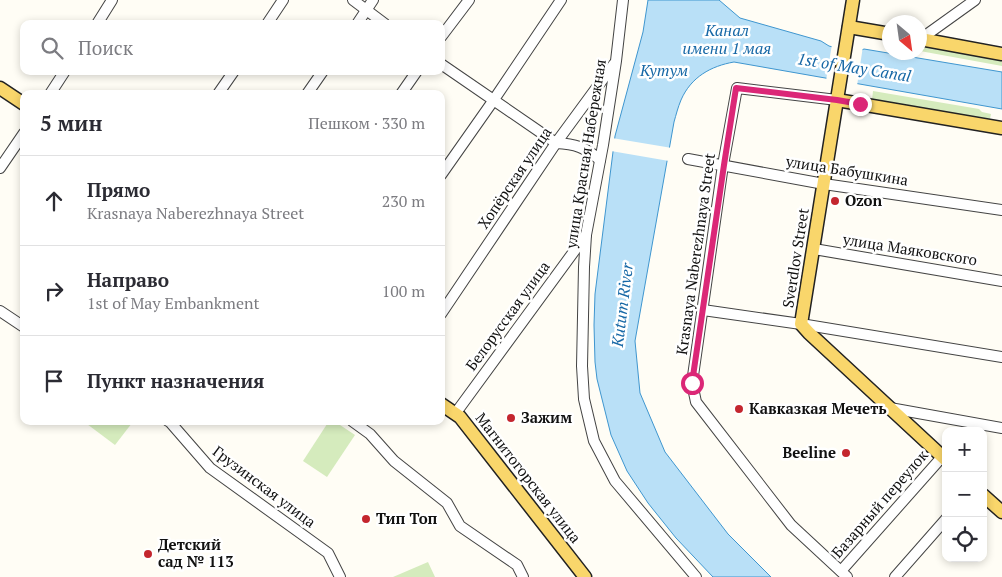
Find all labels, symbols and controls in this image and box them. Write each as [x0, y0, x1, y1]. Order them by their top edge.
north arrow [882, 15, 927, 60]
water label: Канал имени 1 мая [683, 19, 771, 59]
search box [20, 20, 445, 75]
icon: search [38, 34, 66, 62]
text: Поиск [78, 35, 133, 60]
water label: 1st of May Canal [796, 47, 913, 87]
street label: улица Красная Набережная [560, 58, 610, 251]
water label: Кутум [639, 59, 688, 81]
route end [849, 93, 872, 116]
text: 5 мин [40, 109, 102, 137]
text: Пешком · 330 m [308, 112, 425, 134]
street label: Хопёрская улица [473, 122, 556, 232]
street label: улица Бабушкина [784, 150, 910, 190]
street label: Krasnaya Naberezhnaya Street [671, 151, 719, 356]
text: Прямо [87, 177, 150, 202]
icon: ahead [40, 187, 68, 215]
text: 230 m [382, 190, 425, 212]
place label: Ozon [845, 190, 882, 210]
marker: Ozon [829, 195, 841, 207]
text: Krasnaya Naberezhnaya Street [87, 202, 304, 224]
street label: Sverdlov Street [777, 206, 813, 309]
street label: улица Маяковского [841, 228, 979, 269]
street label: Белорусская улица [461, 256, 554, 374]
water label: Kutum River [606, 261, 638, 349]
text: Направо [87, 267, 169, 292]
icon: right [40, 277, 68, 305]
text: 100 m [382, 280, 425, 302]
text: 1st of May Embankment [87, 292, 259, 314]
icon: arrive [40, 367, 68, 395]
text: Пункт назначения [87, 368, 264, 393]
route start [681, 372, 704, 395]
place label: Кавказкая Мечеть [749, 398, 887, 418]
marker: Кавказкая Мечеть [733, 403, 745, 415]
place label: Зажим [521, 407, 572, 427]
street label: Магнитогорская улица [472, 408, 586, 547]
marker: Зажим [505, 412, 517, 424]
map controls [942, 427, 987, 562]
button: + [942, 427, 987, 472]
street label: Грузинская улица [209, 441, 321, 532]
place label: Beeline [782, 442, 836, 462]
street label: Базарный переулок [827, 444, 932, 562]
marker: Beeline [840, 447, 852, 459]
button: − [942, 472, 987, 517]
place label: Тип Топ [376, 508, 438, 528]
marker: Тип Топ [360, 513, 372, 525]
button: locate [942, 517, 987, 562]
place label: Детский сад № 113 [158, 534, 234, 571]
marker: Детский сад № 113 [142, 548, 154, 560]

